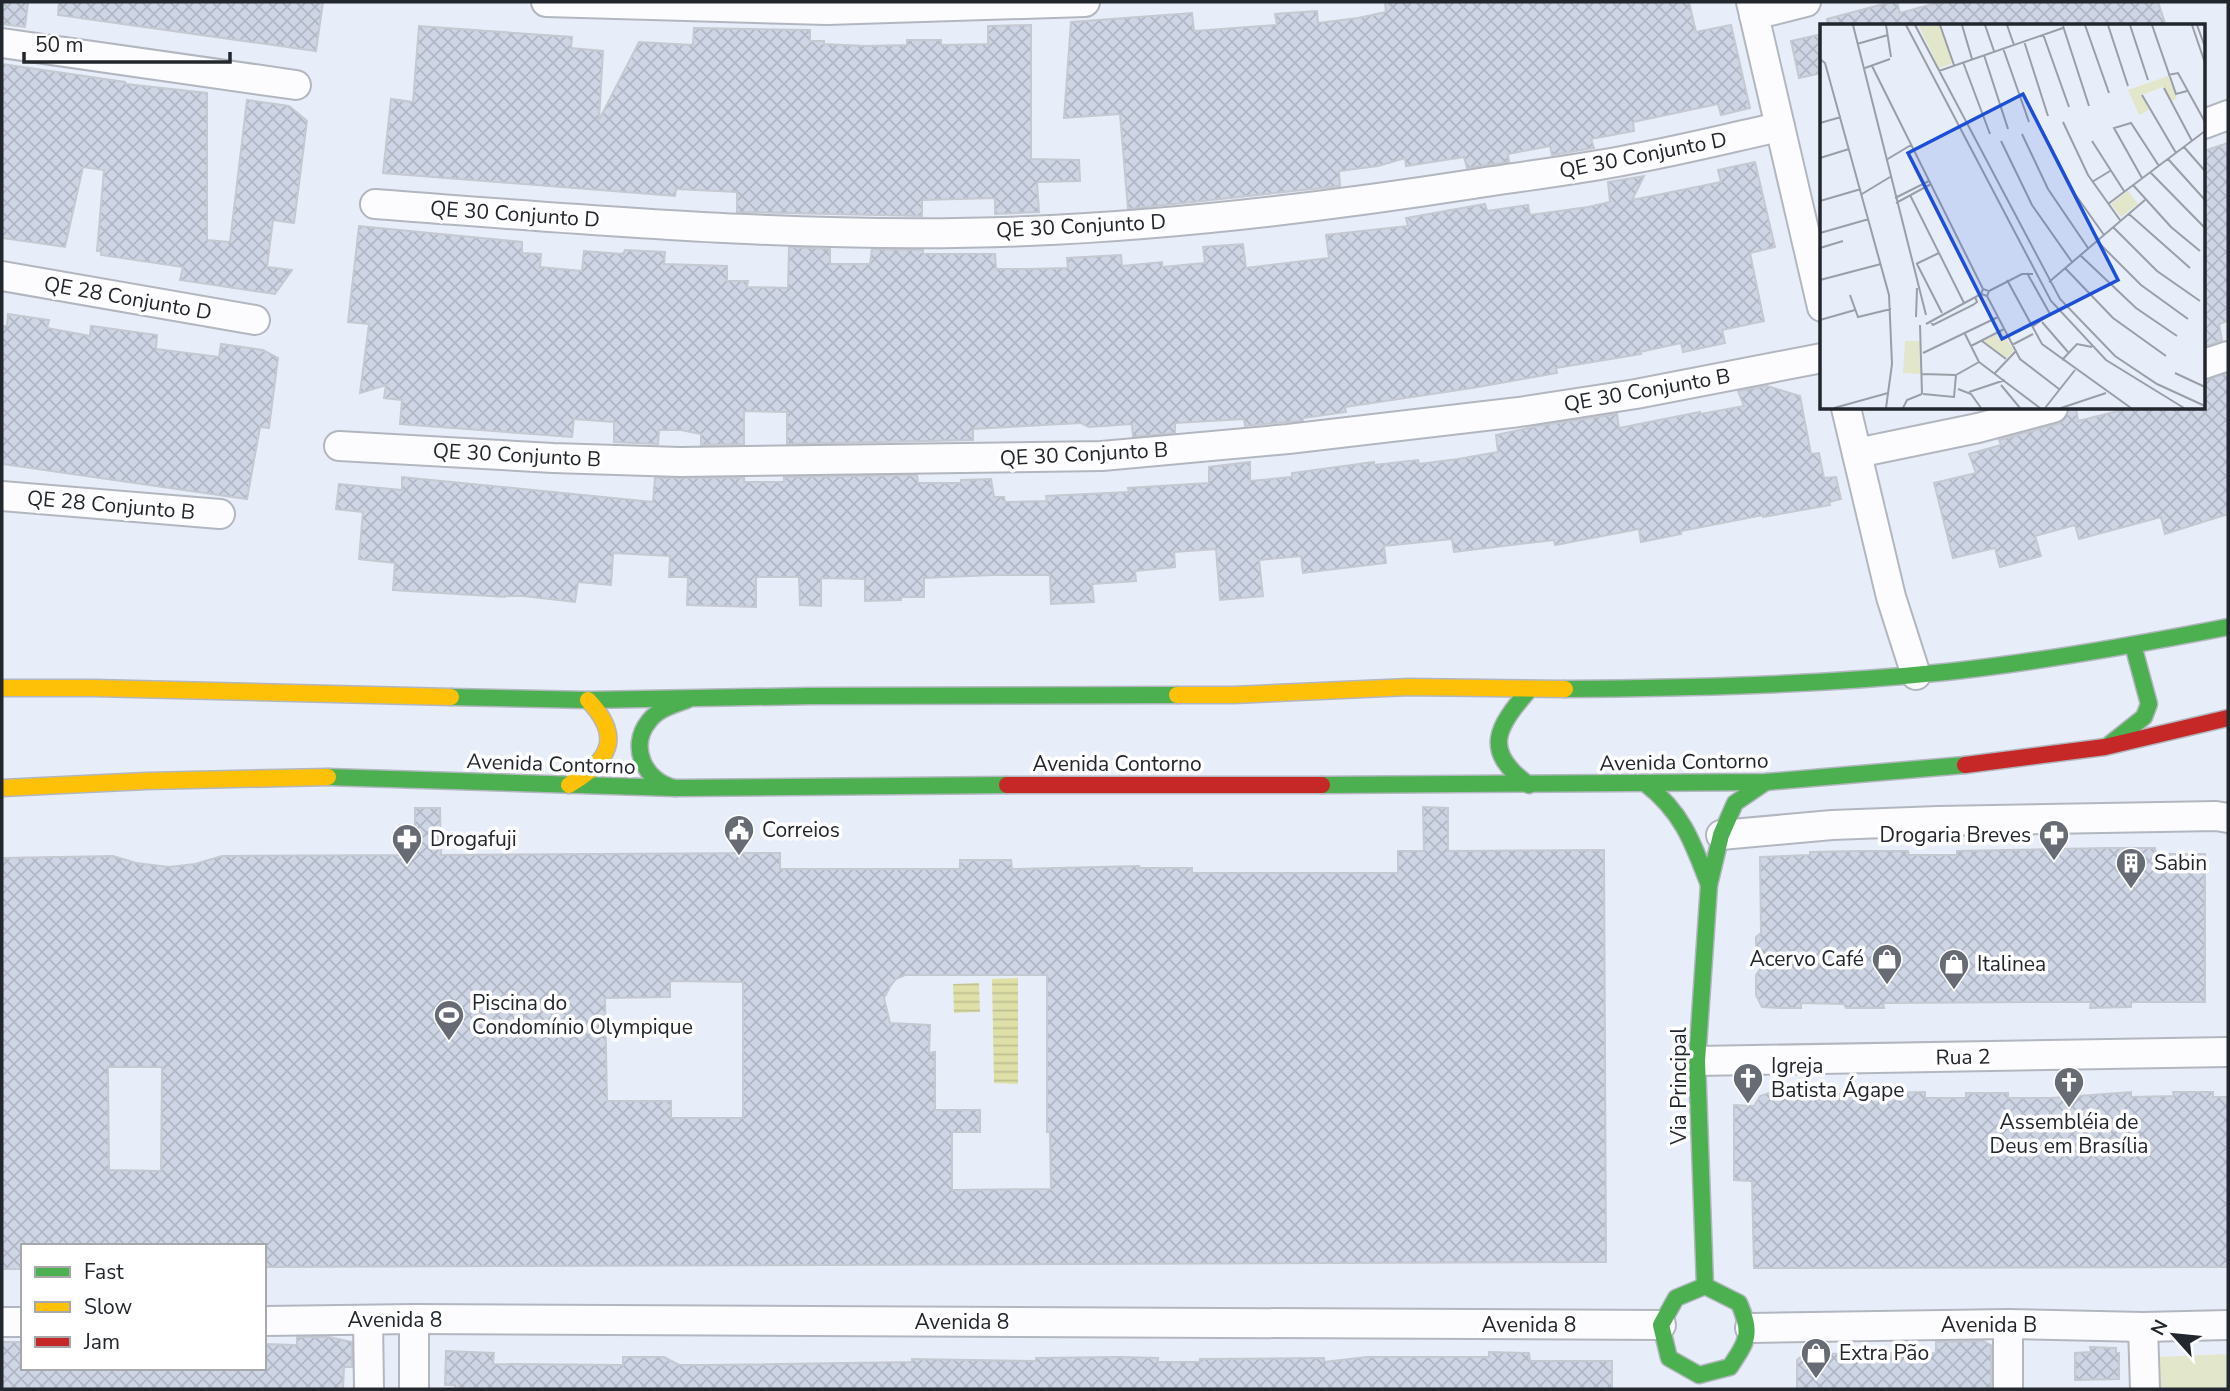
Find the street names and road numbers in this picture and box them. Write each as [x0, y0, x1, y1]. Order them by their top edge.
street label: QE 30 Conjunto D [1557, 125, 1729, 185]
street label: QE 30 Conjunto D [429, 194, 601, 234]
street label: QE 30 Conjunto D [995, 208, 1167, 244]
street label: QE 28 Conjunto D [42, 269, 214, 327]
street label: QE 30 Conjunto B [1562, 362, 1732, 418]
street label: QE 30 Conjunto B [999, 436, 1169, 472]
street label: QE 30 Conjunto B [432, 437, 602, 473]
street label: QE 28 Conjunto B [26, 484, 196, 526]
street label: Avenida Contorno [466, 747, 636, 781]
street label: Avenida Contorno [1599, 747, 1769, 777]
street label: Avenida Contorno [1032, 750, 1202, 778]
street label: Via Principal [1665, 1026, 1693, 1146]
street label: Rua 2 [1935, 1043, 1991, 1071]
street label: Avenida 8 [348, 1306, 442, 1334]
street label: Avenida 8 [915, 1308, 1009, 1336]
street label: Avenida 8 [1482, 1311, 1576, 1339]
street label: Avenida B [1941, 1311, 2037, 1339]

